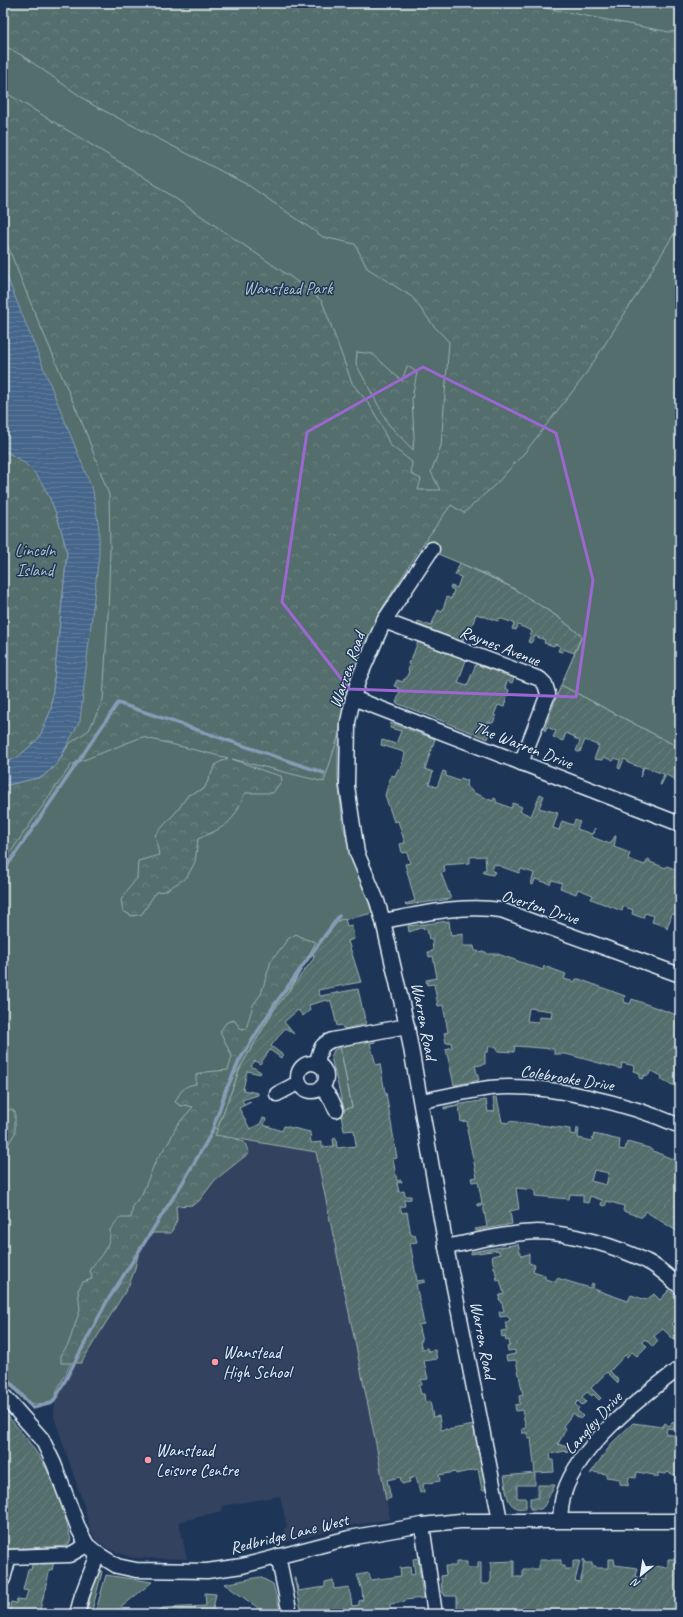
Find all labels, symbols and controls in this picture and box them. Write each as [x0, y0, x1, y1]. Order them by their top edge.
park label: Wanstead Park [244, 278, 334, 299]
park label: Lincoln Island [15, 540, 57, 581]
street label: Raynes Avenue [457, 621, 544, 671]
street label: Warren Road [324, 627, 370, 710]
street label: The Warren Drive [470, 716, 577, 774]
street label: Overton Drive [499, 885, 583, 930]
street label: Warren Road [406, 981, 442, 1064]
street label: Colebrooke Drive [519, 1060, 617, 1096]
street label: Warren Road [465, 1300, 501, 1383]
place label: Wanstead High School [223, 1342, 294, 1383]
marker: Wanstead High School [210, 1357, 220, 1367]
street label: Langley Drive [559, 1386, 628, 1459]
place label: Wanstead Leisure Centre [156, 1440, 240, 1481]
marker: Wanstead Leisure Centre [143, 1455, 153, 1465]
street label: Redbridge Lane West [228, 1509, 353, 1559]
north arrow [621, 1555, 661, 1595]
text: N [628, 1575, 642, 1591]

